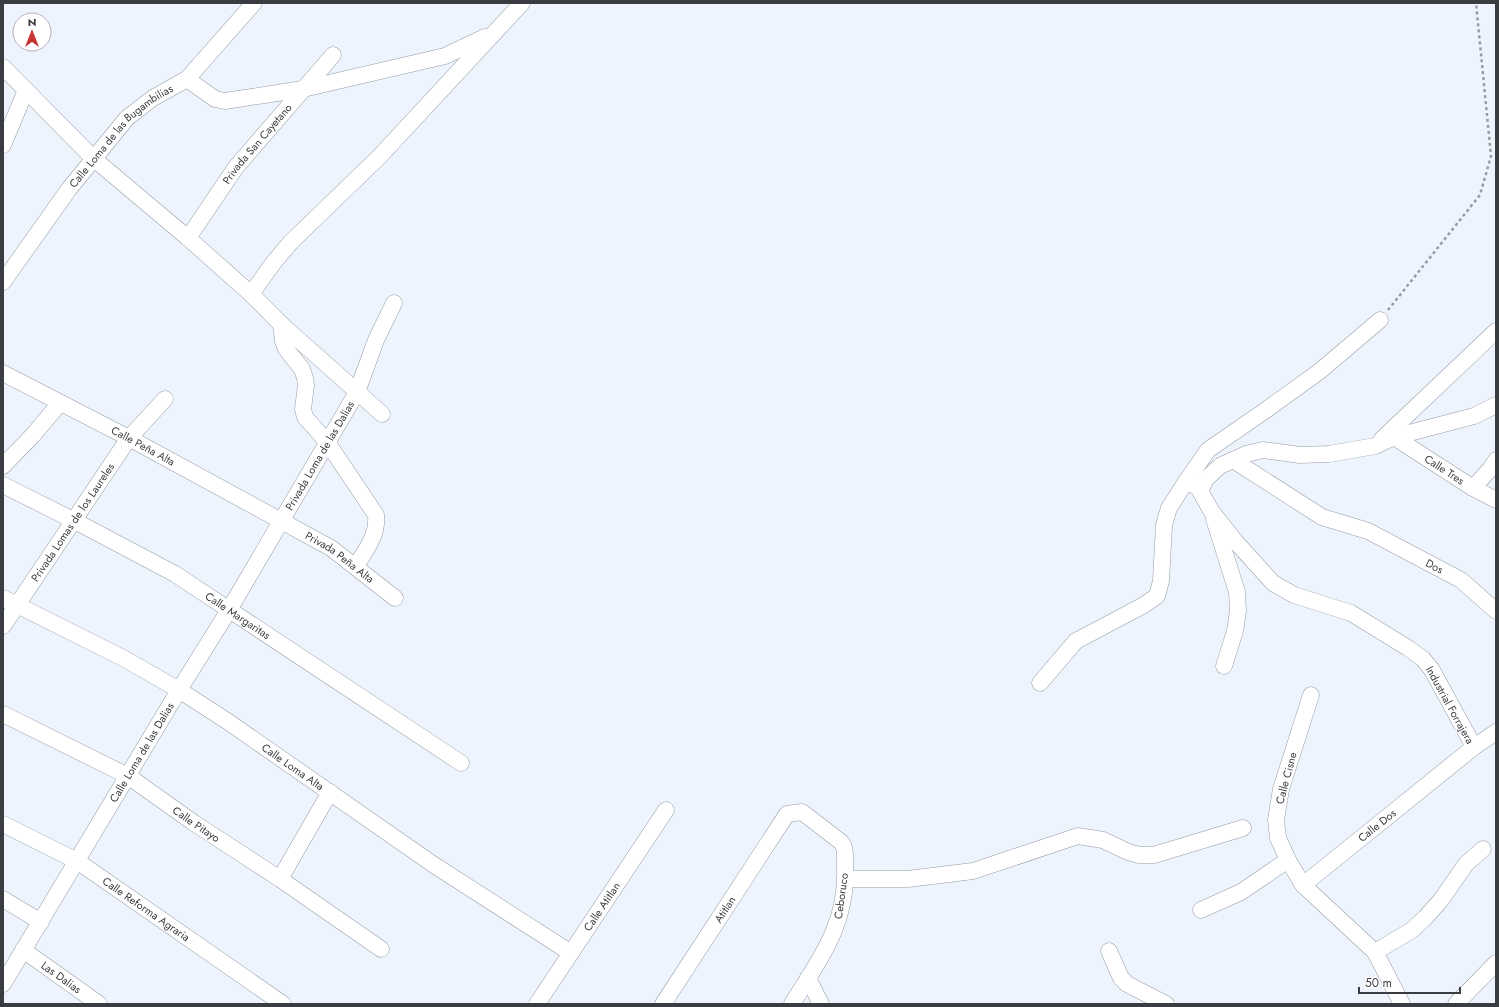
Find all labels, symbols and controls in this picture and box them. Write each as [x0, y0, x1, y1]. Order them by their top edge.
north arrow [12, 12, 52, 52]
text: N [28, 14, 36, 30]
street label: Calle Loma de las Bugambilias [65, 80, 176, 191]
street label: Privada San Cayetano [219, 100, 296, 187]
street label: Privada Loma de las Dalias [281, 397, 358, 513]
street label: Calle Peña Alta [108, 422, 178, 470]
street label: Calle Tres [1421, 451, 1468, 489]
street label: Privada Lomas de los Laureles [27, 459, 118, 585]
street label: Privada Peña Alta [302, 527, 377, 587]
street label: Dos [1423, 555, 1447, 578]
street label: Calle Margaritas [202, 588, 274, 643]
street label: Industrial Forrajera [1422, 663, 1478, 747]
street label: Calle Loma de las Dalias [106, 699, 178, 805]
street label: Calle Loma Alta [258, 739, 327, 794]
street label: Calle Cisne [1271, 750, 1301, 806]
street label: Calle Pitayo [169, 802, 223, 846]
street label: Calle Dos [1354, 805, 1400, 846]
street label: Ceboruco [830, 872, 852, 920]
street label: Calle Reforma Agraria [99, 873, 193, 945]
street label: Calle Atitlan [580, 879, 624, 934]
street label: Atitlan [710, 893, 739, 926]
street label: Las Dalias [38, 957, 85, 997]
scale bar [1359, 969, 1460, 995]
text: 50 m [1365, 974, 1392, 992]

